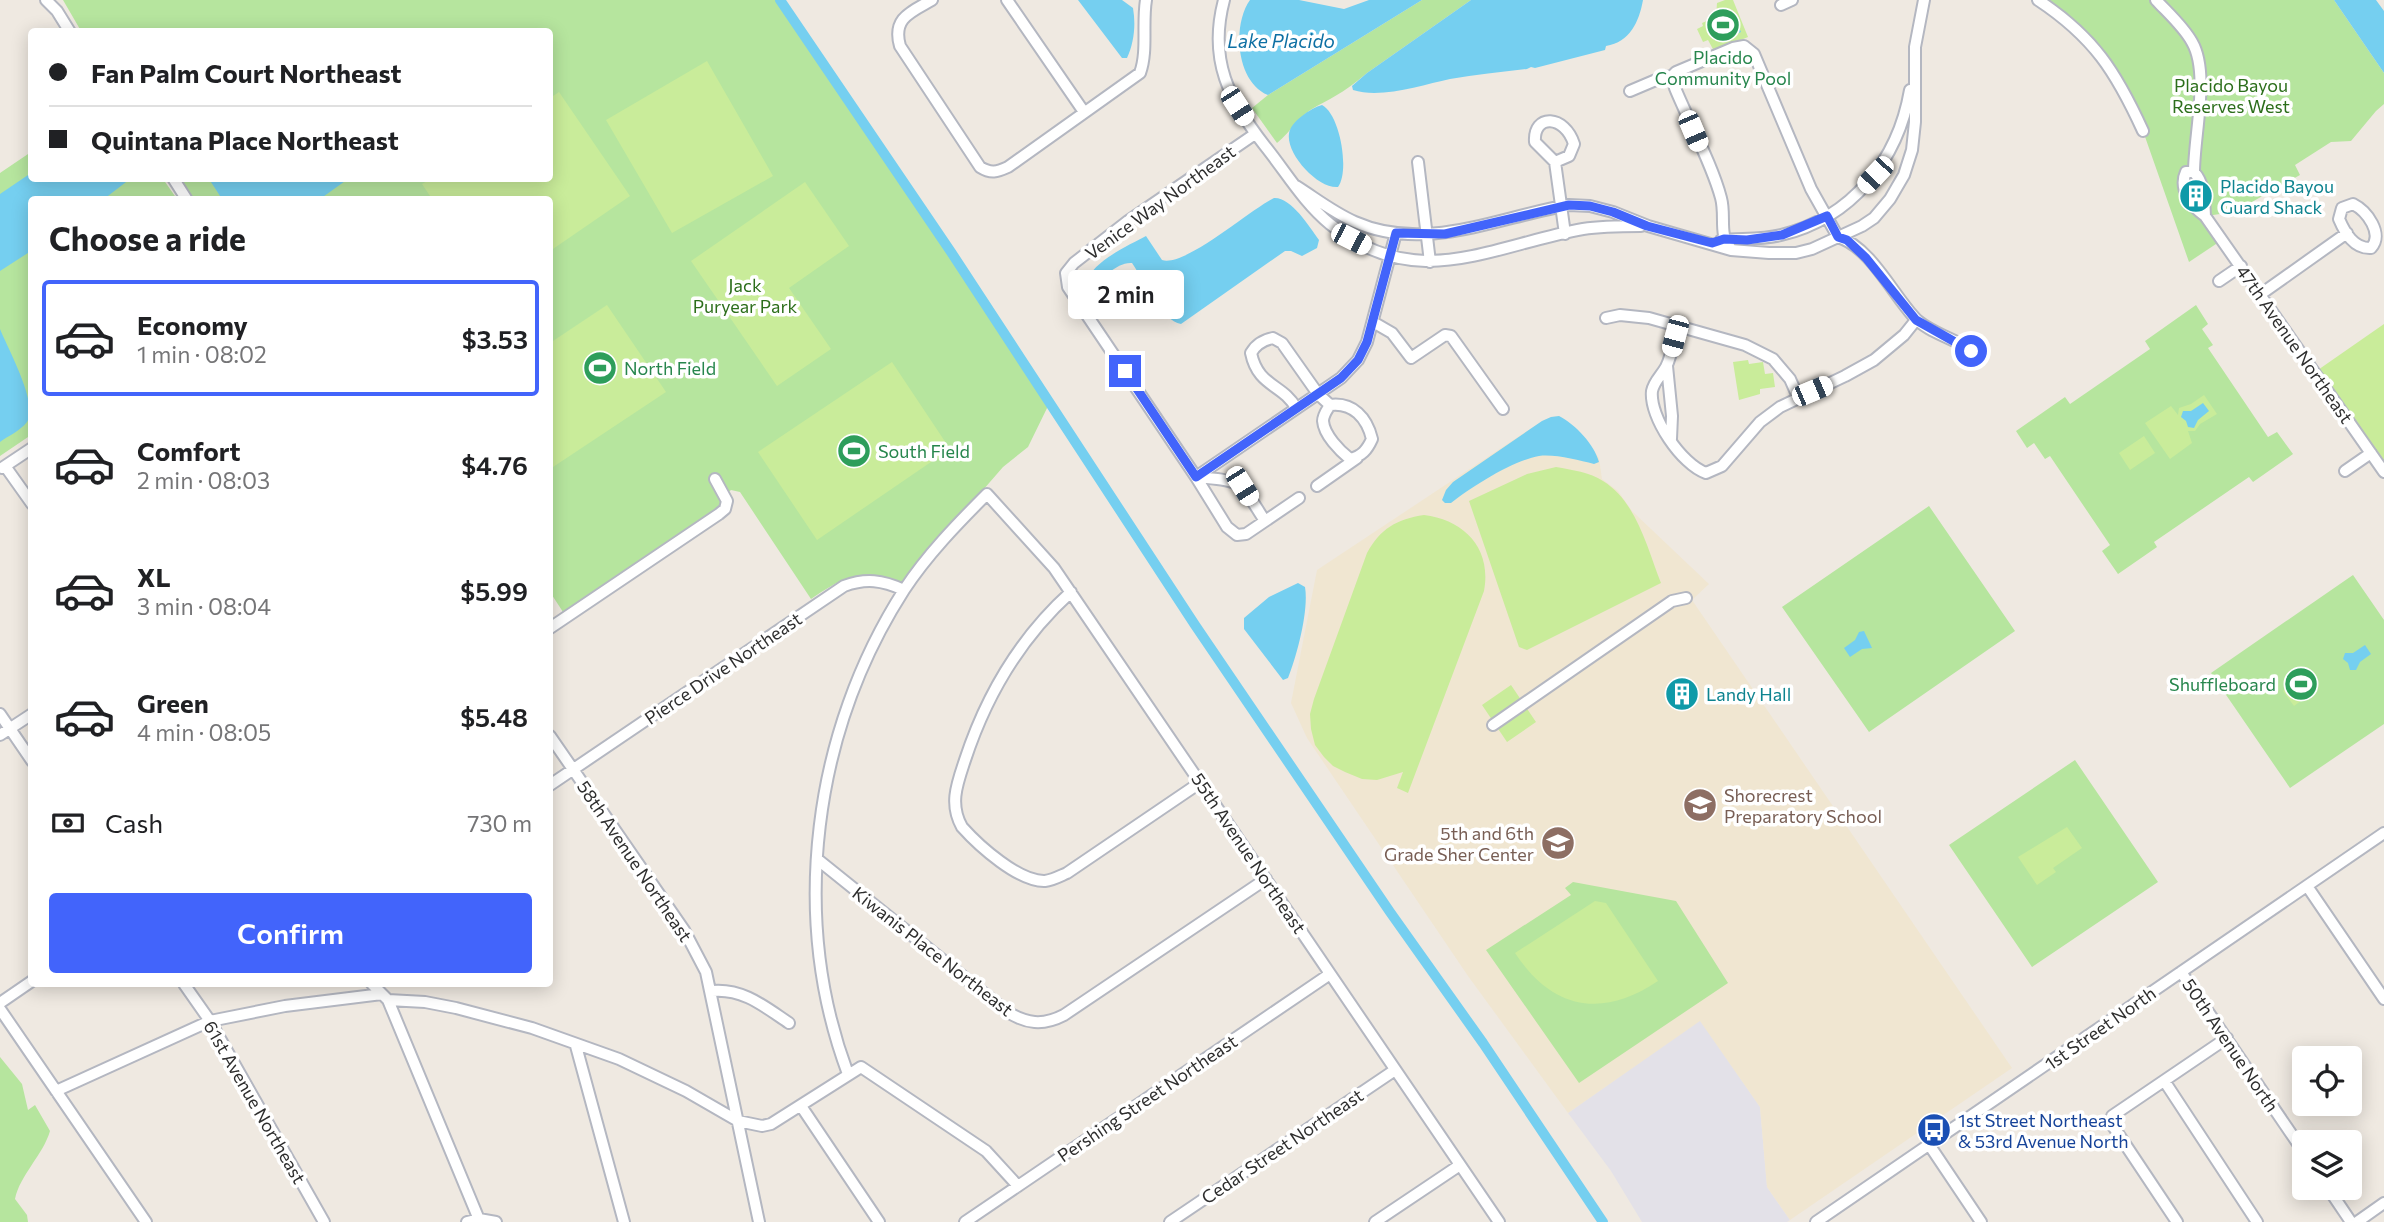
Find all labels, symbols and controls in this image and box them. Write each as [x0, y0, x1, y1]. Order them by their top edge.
sports icon: Placido Community Pool [1704, 6, 1742, 44]
water label: Lake Placido [1227, 29, 1335, 52]
place label: Placido Community Pool [1655, 46, 1791, 89]
text: Fan Palm Court Northeast [91, 57, 401, 88]
park label: Placido Bayou Reserves West [2172, 74, 2290, 117]
car [1217, 83, 1258, 129]
car [1676, 108, 1711, 154]
text: Quintana Place Northeast [91, 124, 399, 155]
street label: Venice Way Northeast [1081, 140, 1239, 264]
car [1853, 152, 1898, 198]
place label: Placido Bayou Guard Shack [2220, 175, 2334, 218]
building icon: Placido Bayou Guard Shack [2177, 177, 2215, 215]
text: Choose a ride [49, 218, 246, 258]
car [1328, 220, 1375, 258]
street label: 47th Avenue Northeast [2232, 261, 2358, 427]
callout: 2 min [1067, 270, 1183, 318]
park label: Jack Puryear Park [693, 274, 798, 317]
text: 2 min [1098, 280, 1154, 308]
icon: car [53, 307, 116, 370]
text: Economy [137, 309, 248, 340]
car [1660, 313, 1691, 359]
text: $3.53 [462, 323, 528, 354]
route start [1955, 335, 1987, 367]
text: 1 min · 08:02 [137, 340, 267, 368]
sports icon: North Field [581, 349, 619, 387]
route end [1109, 355, 1141, 387]
place label: North Field [624, 357, 716, 379]
car [1789, 373, 1836, 409]
sports icon: South Field [835, 432, 873, 470]
icon: car [53, 433, 116, 496]
text: Comfort [137, 435, 240, 466]
place label: South Field [878, 440, 970, 462]
text: $4.76 [461, 449, 528, 480]
car [1222, 463, 1263, 509]
text: 2 min · 08:03 [137, 466, 270, 494]
icon: car [53, 559, 116, 622]
text: XL [137, 561, 171, 592]
text: $5.99 [460, 575, 528, 606]
text: 3 min · 08:04 [137, 592, 271, 620]
street label: Pierce Drive Northeast [640, 607, 806, 729]
sports icon: Shuffleboard [2282, 665, 2320, 703]
place label: Shuffleboard [2169, 673, 2276, 695]
building icon: Landy Hall [1663, 675, 1701, 713]
place label: Landy Hall [1706, 683, 1791, 705]
icon: car [53, 685, 116, 748]
text: Green [137, 687, 209, 718]
text: $5.48 [460, 701, 528, 732]
text: 4 min · 08:05 [137, 718, 271, 746]
street label: 55th Avenue Northeast [1187, 769, 1311, 937]
street label: 58th Avenue Northeast [573, 776, 697, 946]
place label: Shorecrest Preparatory School [1724, 784, 1882, 827]
school or university icon: Shorecrest Preparatory School [1681, 786, 1719, 824]
icon: cash [49, 804, 87, 842]
text: Cash [105, 807, 163, 838]
text: 730 m [467, 809, 532, 837]
place label: 5th and 6th Grade Sher Center [1384, 822, 1534, 865]
school or university icon: 5th and 6th Grade Sher Center [1539, 824, 1577, 862]
street label: Kiwanis Place Northeast [848, 881, 1018, 1021]
button: Confirm [49, 893, 532, 973]
street label: 50th Avenue North [2178, 974, 2284, 1116]
street label: 1st Street North [2040, 982, 2160, 1074]
street label: 61st Avenue Northeast [199, 1017, 311, 1187]
street label: Pershing Street Northeast [1053, 1030, 1241, 1166]
map controls [2292, 1046, 2362, 1200]
button: locate [2292, 1046, 2362, 1116]
street label: Cedar Street Northeast [1197, 1084, 1367, 1208]
place label: 1st Street Northeast & 53rd Avenue North [1958, 1109, 2129, 1152]
bus stop icon: 1st Street Northeast & 53rd Avenue North [1915, 1111, 1953, 1149]
button: layers [2292, 1130, 2362, 1200]

